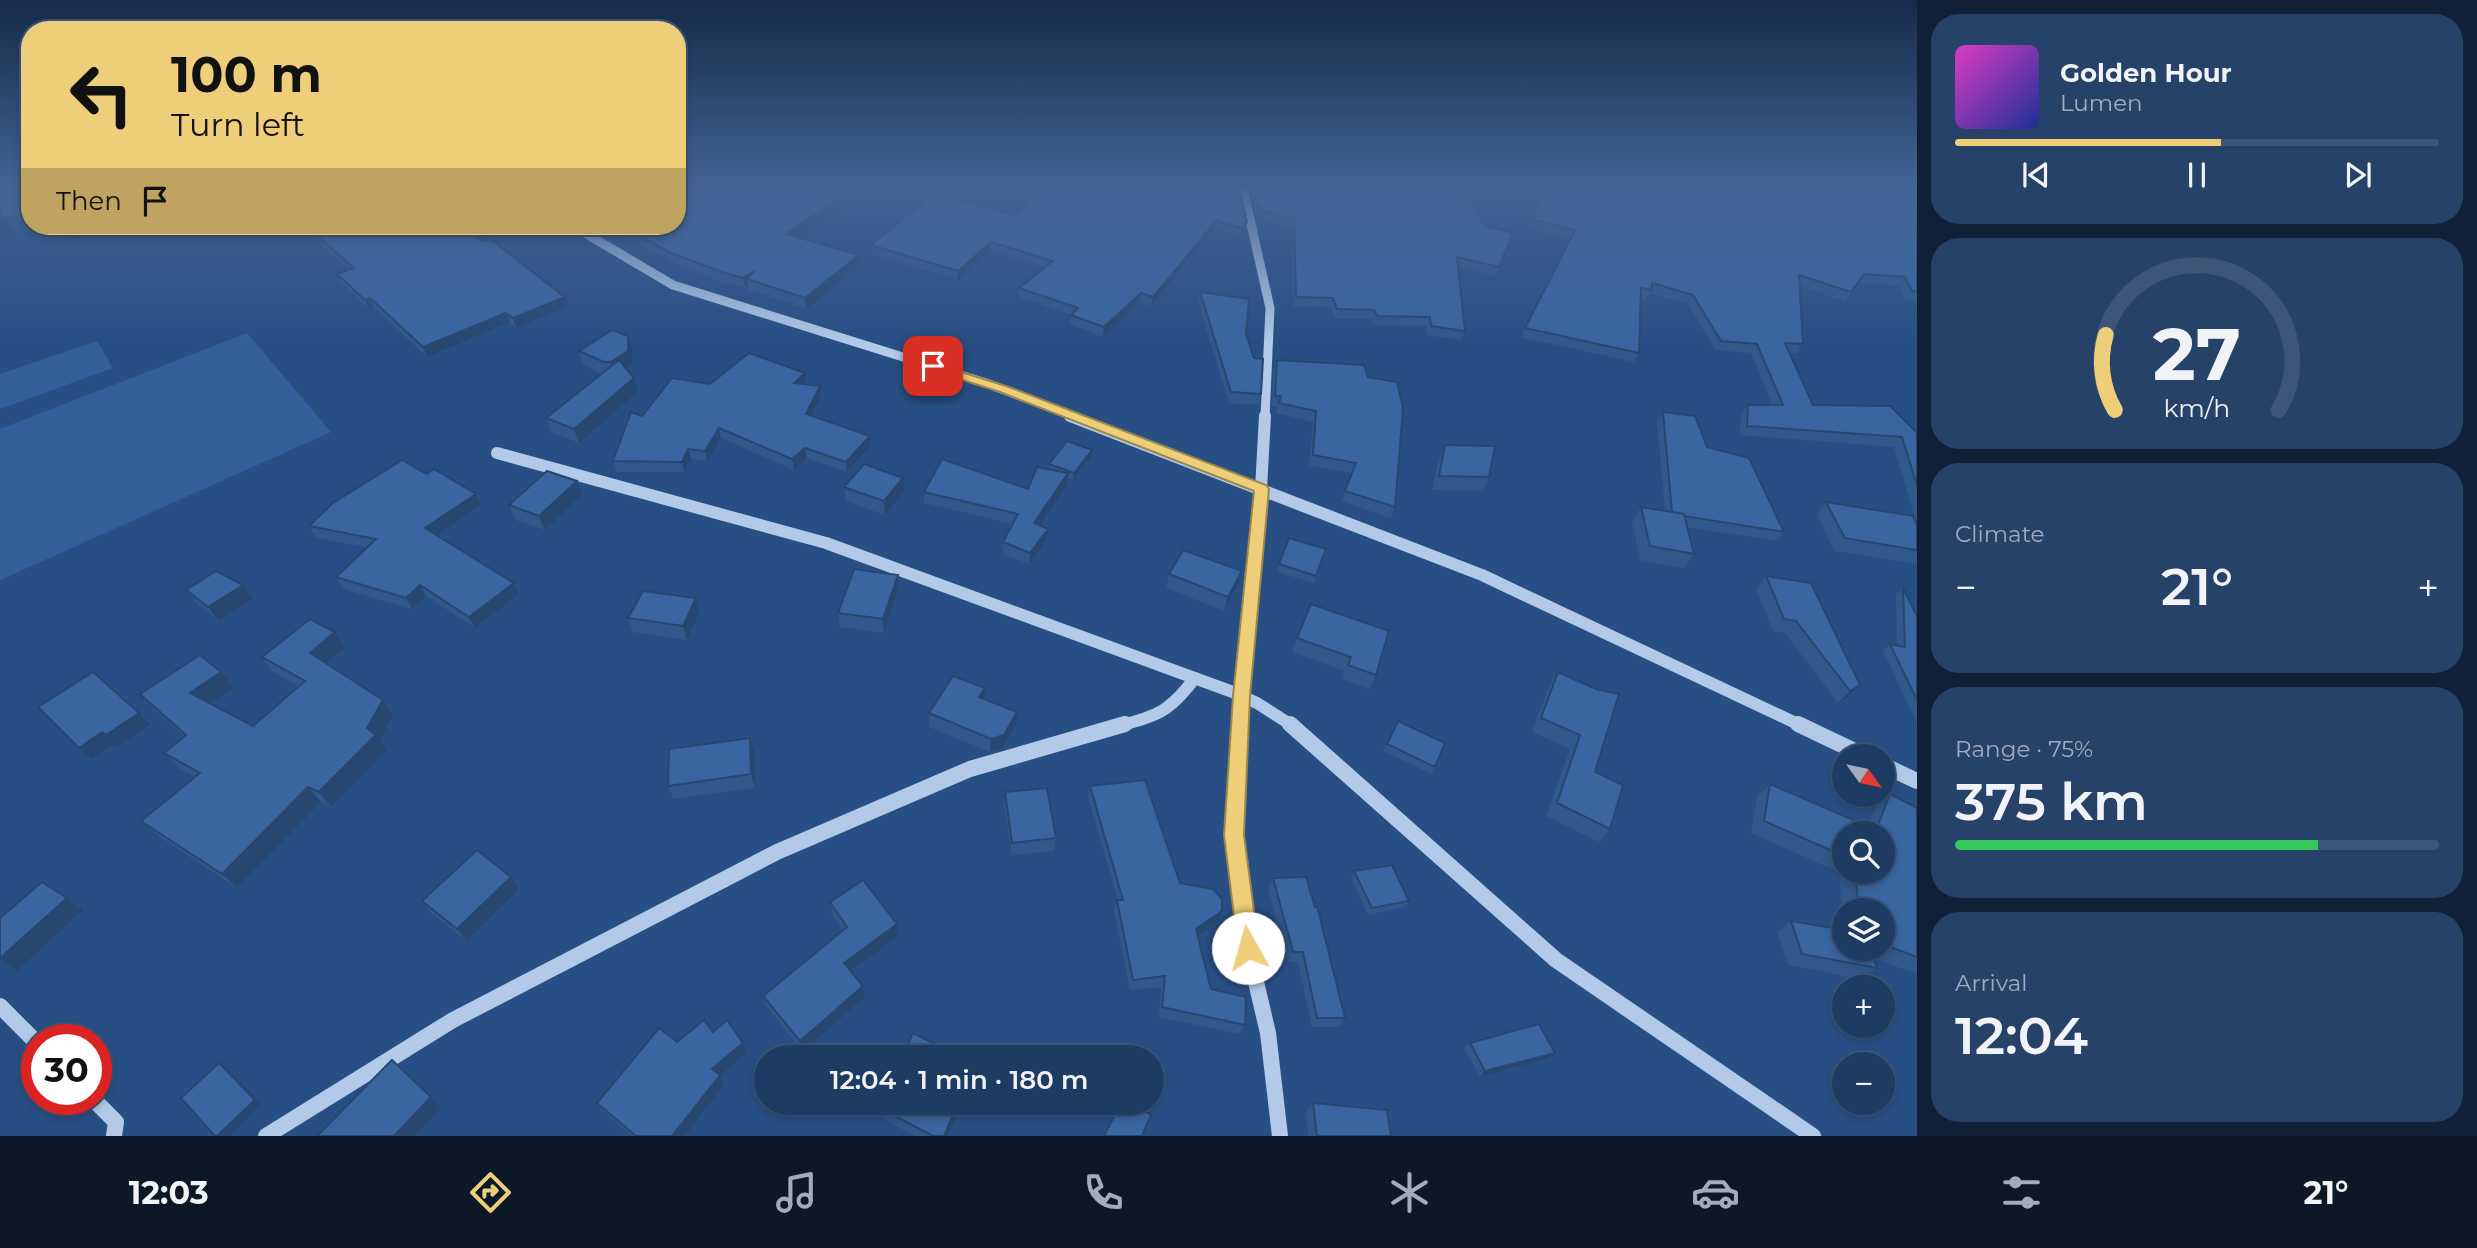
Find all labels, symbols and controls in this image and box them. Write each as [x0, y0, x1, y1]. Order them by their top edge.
text: 100 m [171, 45, 322, 104]
icon: left [56, 49, 147, 140]
text: Golden Hour [2060, 57, 2232, 89]
text: Lumen [2060, 89, 2143, 117]
text: Turn left [171, 105, 305, 144]
icon: previous [2017, 156, 2055, 194]
icon: pause [2178, 156, 2216, 194]
icon: next [2339, 156, 2377, 194]
icon: arrive [136, 182, 174, 220]
text: Then [56, 185, 122, 217]
text: 27 [2153, 310, 2241, 398]
pin [903, 336, 963, 396]
icon: arrive [914, 347, 952, 385]
text: km/h [2164, 392, 2230, 422]
text: Climate [1955, 520, 2044, 548]
text: 21° [2161, 555, 2233, 618]
text: − [1955, 564, 1977, 611]
text: + [2417, 564, 2439, 611]
text: Range · 75% [1955, 735, 2093, 763]
north arrow [1832, 744, 1895, 807]
map controls [1832, 744, 1895, 1115]
text: 375 km [1955, 770, 2148, 833]
button: search [1832, 821, 1895, 884]
button: layers [1832, 898, 1895, 961]
position arrow [1211, 911, 1285, 985]
text: Arrival [1955, 969, 2028, 997]
button: + [1832, 975, 1895, 1038]
text: 12:04 [1955, 1004, 2088, 1067]
speed limit sign: 30 [21, 1024, 112, 1115]
button: − [1832, 1052, 1895, 1115]
text: 12:04 · 1 min · 180 m [830, 1064, 1088, 1096]
icon: directions [466, 1168, 515, 1217]
icon: music [772, 1168, 821, 1217]
icon: phone [1079, 1168, 1128, 1217]
icon: climate [1385, 1168, 1434, 1217]
icon: car [1691, 1168, 1740, 1217]
icon: filters [1997, 1168, 2046, 1217]
text: 12:03 [129, 1173, 209, 1212]
text: 21° [2304, 1173, 2348, 1212]

